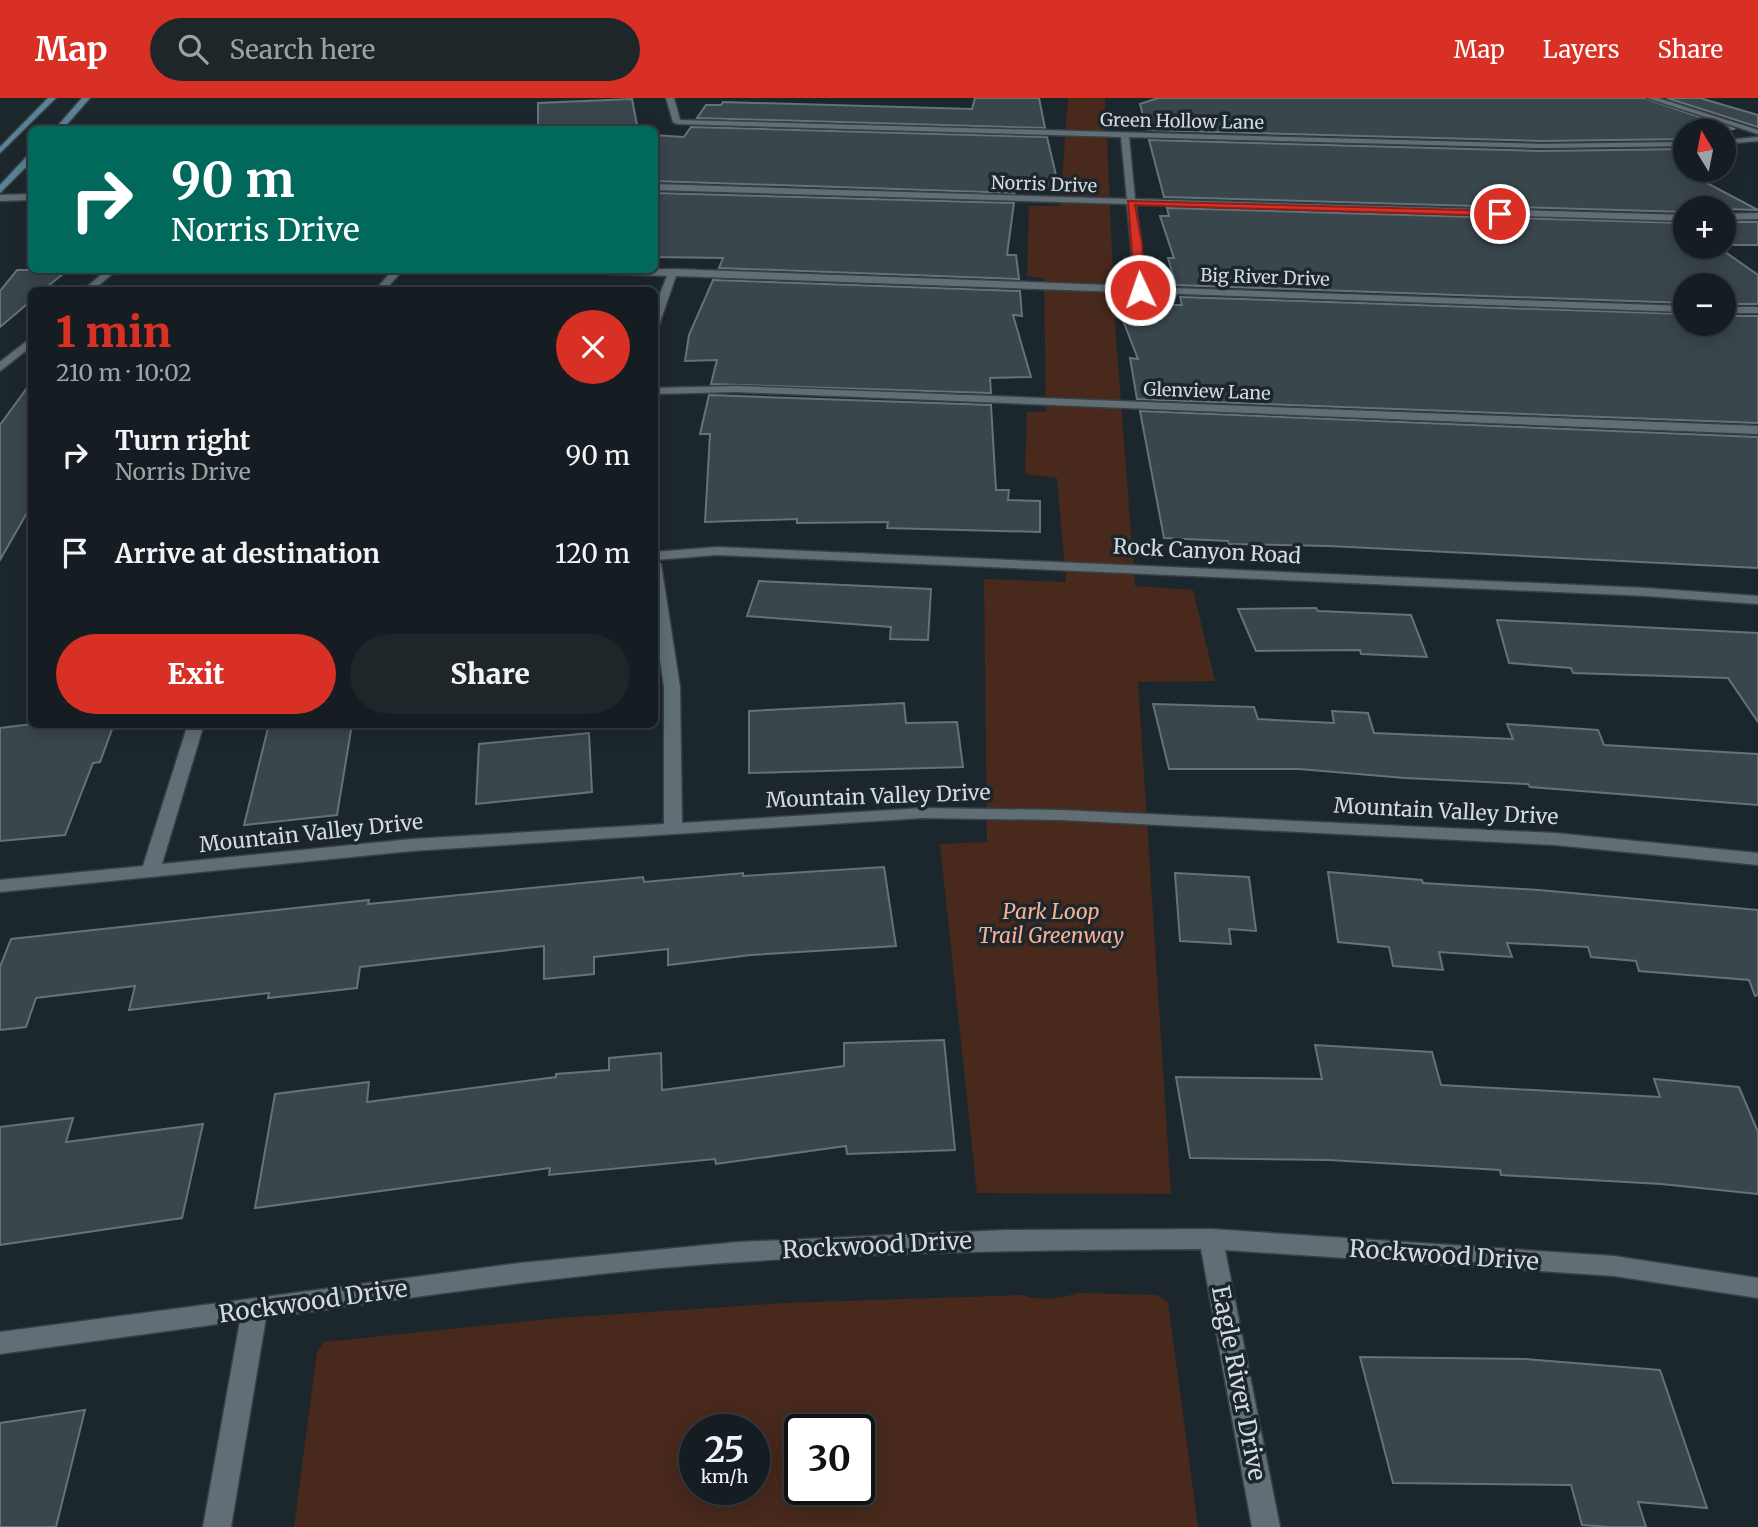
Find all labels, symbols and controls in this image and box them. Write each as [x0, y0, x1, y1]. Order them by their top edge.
search box [150, 18, 640, 81]
text: Map [35, 29, 108, 70]
icon: search [174, 30, 212, 68]
text: Search here [230, 33, 375, 66]
text: Map [1454, 34, 1505, 65]
text: Layers [1543, 34, 1619, 65]
text: Share [1657, 34, 1723, 65]
street label: Green Hollow Lane [1100, 108, 1264, 134]
north arrow [1673, 119, 1736, 182]
map controls [1673, 119, 1736, 336]
text: 90 m [171, 149, 295, 210]
icon: right [56, 154, 147, 245]
street label: Norris Drive [991, 171, 1097, 197]
pin [1470, 184, 1530, 244]
icon: arrive [1481, 195, 1519, 233]
button: + [1673, 196, 1736, 259]
text: Norris Drive [171, 210, 360, 250]
position arrow [1103, 253, 1177, 327]
street label: Big River Drive [1200, 263, 1330, 291]
button: − [1673, 273, 1736, 336]
text: 1 min [56, 306, 171, 358]
button: close [556, 310, 630, 384]
text: 210 m · 10:02 [56, 358, 192, 387]
street label: Glenview Lane [1143, 377, 1271, 405]
text: Turn right [115, 424, 250, 457]
icon: right [56, 436, 94, 474]
text: 90 m [566, 439, 630, 472]
text: Norris Drive [115, 457, 251, 486]
street label: Rock Canyon Road [1112, 533, 1302, 569]
icon: arrive [56, 534, 94, 572]
text: Arrive at destination [115, 537, 380, 570]
text: 120 m [555, 537, 630, 570]
button: Exit [56, 634, 336, 714]
button: Share [350, 634, 630, 714]
street label: Mountain Valley Drive [765, 779, 991, 813]
street label: Mountain Valley Drive [1333, 792, 1559, 830]
street label: Mountain Valley Drive [198, 808, 424, 858]
park label: Park Loop Trail Greenway [978, 898, 1124, 949]
street label: Rockwood Drive [781, 1225, 973, 1265]
street label: Rockwood Drive [1348, 1233, 1540, 1277]
street label: Rockwood Drive [217, 1272, 409, 1330]
street label: Eagle River Drive [1205, 1283, 1273, 1483]
speed limit sign: 30 [784, 1414, 875, 1505]
text: 25 [704, 1428, 745, 1472]
text: km/h [701, 1465, 748, 1488]

